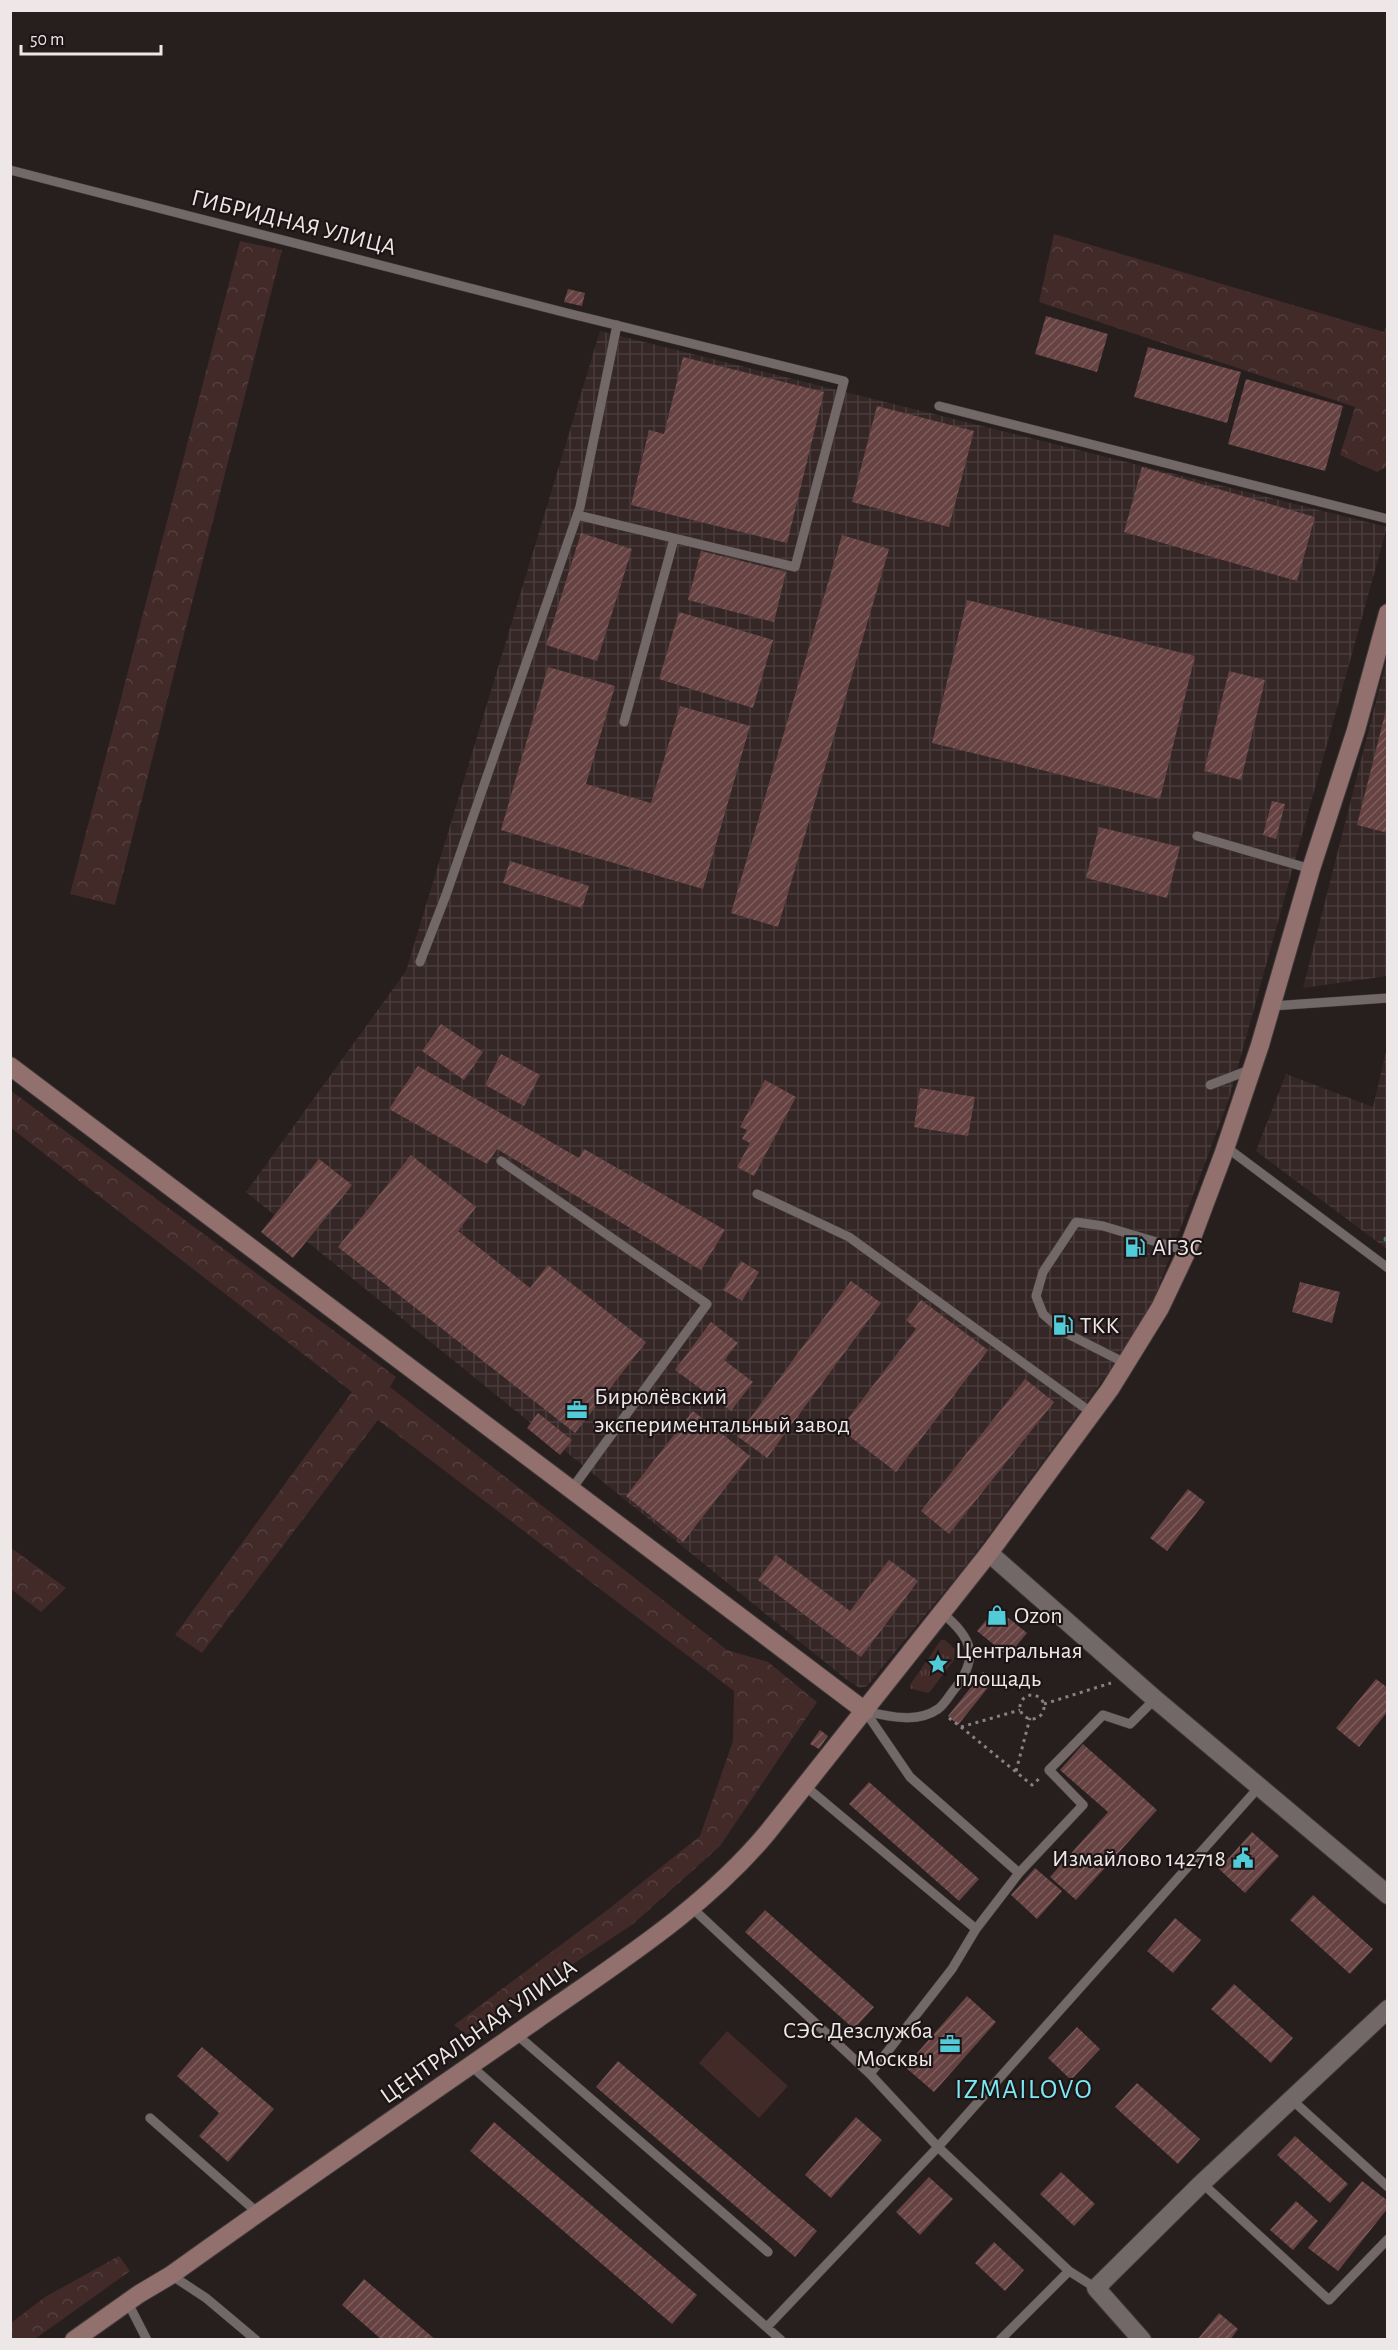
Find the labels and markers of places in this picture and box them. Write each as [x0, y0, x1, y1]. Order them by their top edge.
fuel station icon: АГЗС [1123, 1235, 1147, 1259]
place label: АГЗС [1152, 1236, 1203, 1260]
fuel station icon: ТКК [1051, 1313, 1075, 1337]
place label: ТКК [1080, 1314, 1119, 1338]
place label: Бирюлёвский экспериментальный завод [594, 1385, 850, 1437]
office icon: Бирюлёвский экспериментальный завод [565, 1398, 589, 1422]
shop icon: Ozon [985, 1603, 1009, 1627]
place label: Ozon [1014, 1604, 1063, 1628]
place label: Центральная площадь [955, 1639, 1083, 1691]
place icon: Центральная площадь [926, 1652, 950, 1676]
public building icon: Измайлово 142718 [1231, 1846, 1255, 1870]
place label: Измайлово 142718 [1052, 1847, 1226, 1871]
place label: СЭС Дезслужба Москвы [783, 2019, 933, 2071]
office icon: СЭС Дезслужба Москвы [938, 2032, 962, 2056]

